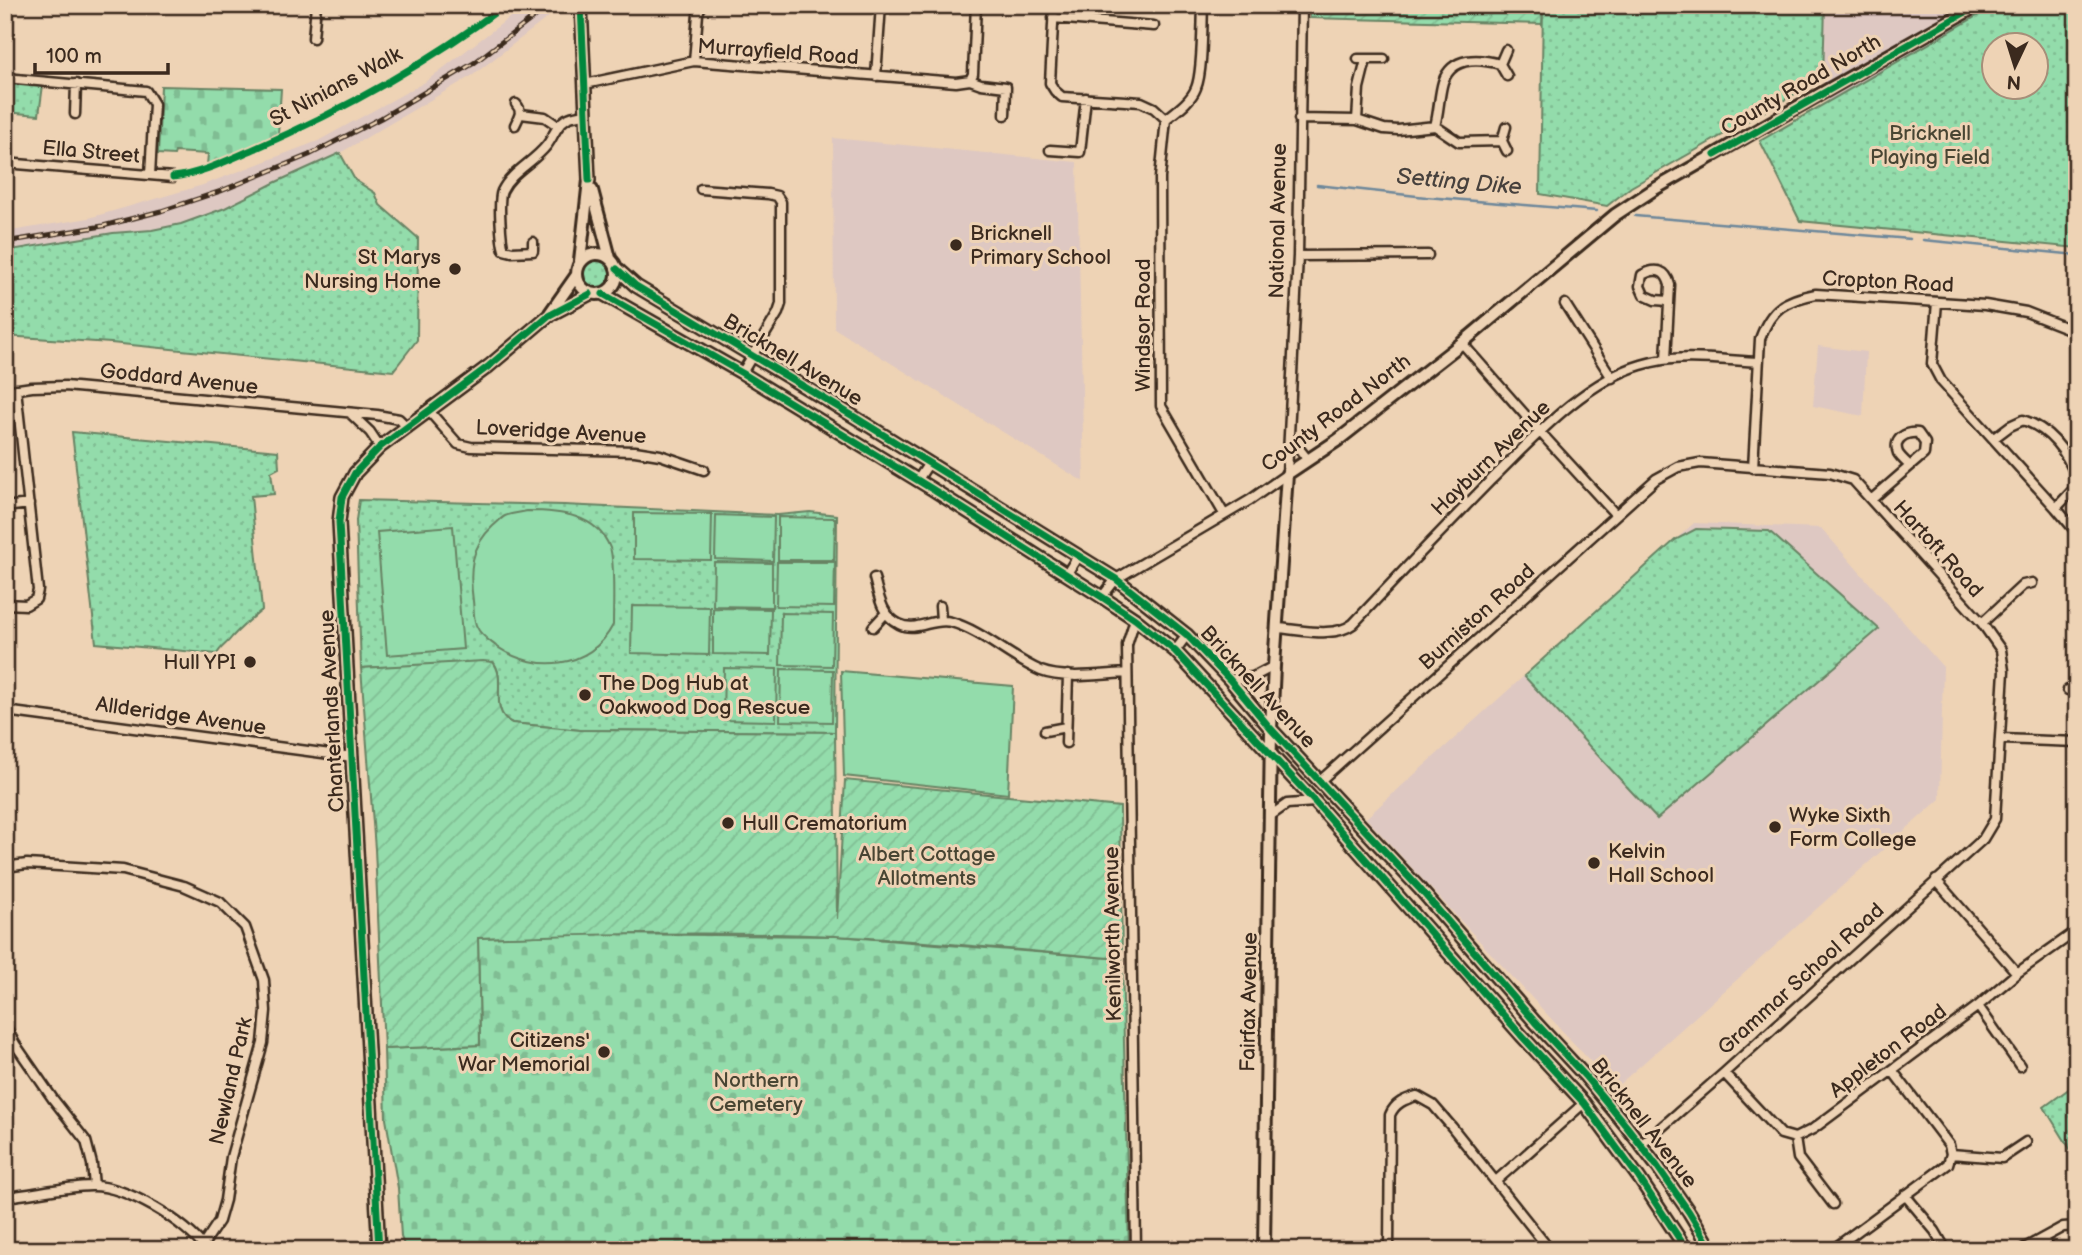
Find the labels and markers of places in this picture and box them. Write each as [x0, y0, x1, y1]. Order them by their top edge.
place label: Bricknell Primary School [970, 221, 1111, 270]
marker: Bricknell Primary School [948, 237, 964, 253]
place label: St Marys Nursing Home [304, 245, 441, 294]
marker: St Marys Nursing Home [447, 261, 463, 277]
place label: Hull YPI [163, 650, 236, 675]
marker: Hull YPI [242, 654, 258, 670]
place label: The Dog Hub at Oakwood Dog Rescue [599, 671, 810, 720]
marker: The Dog Hub at Oakwood Dog Rescue [577, 687, 593, 703]
place label: Wyke Sixth Form College [1789, 803, 1917, 852]
place label: Hull Crematorium [742, 811, 907, 836]
marker: Hull Crematorium [720, 815, 736, 831]
marker: Wyke Sixth Form College [1767, 819, 1783, 835]
place label: Kelvin Hall School [1608, 839, 1714, 888]
marker: Kelvin Hall School [1586, 855, 1602, 871]
place label: Citizens' War Memorial [458, 1028, 590, 1077]
marker: Citizens' War Memorial [596, 1044, 612, 1060]

